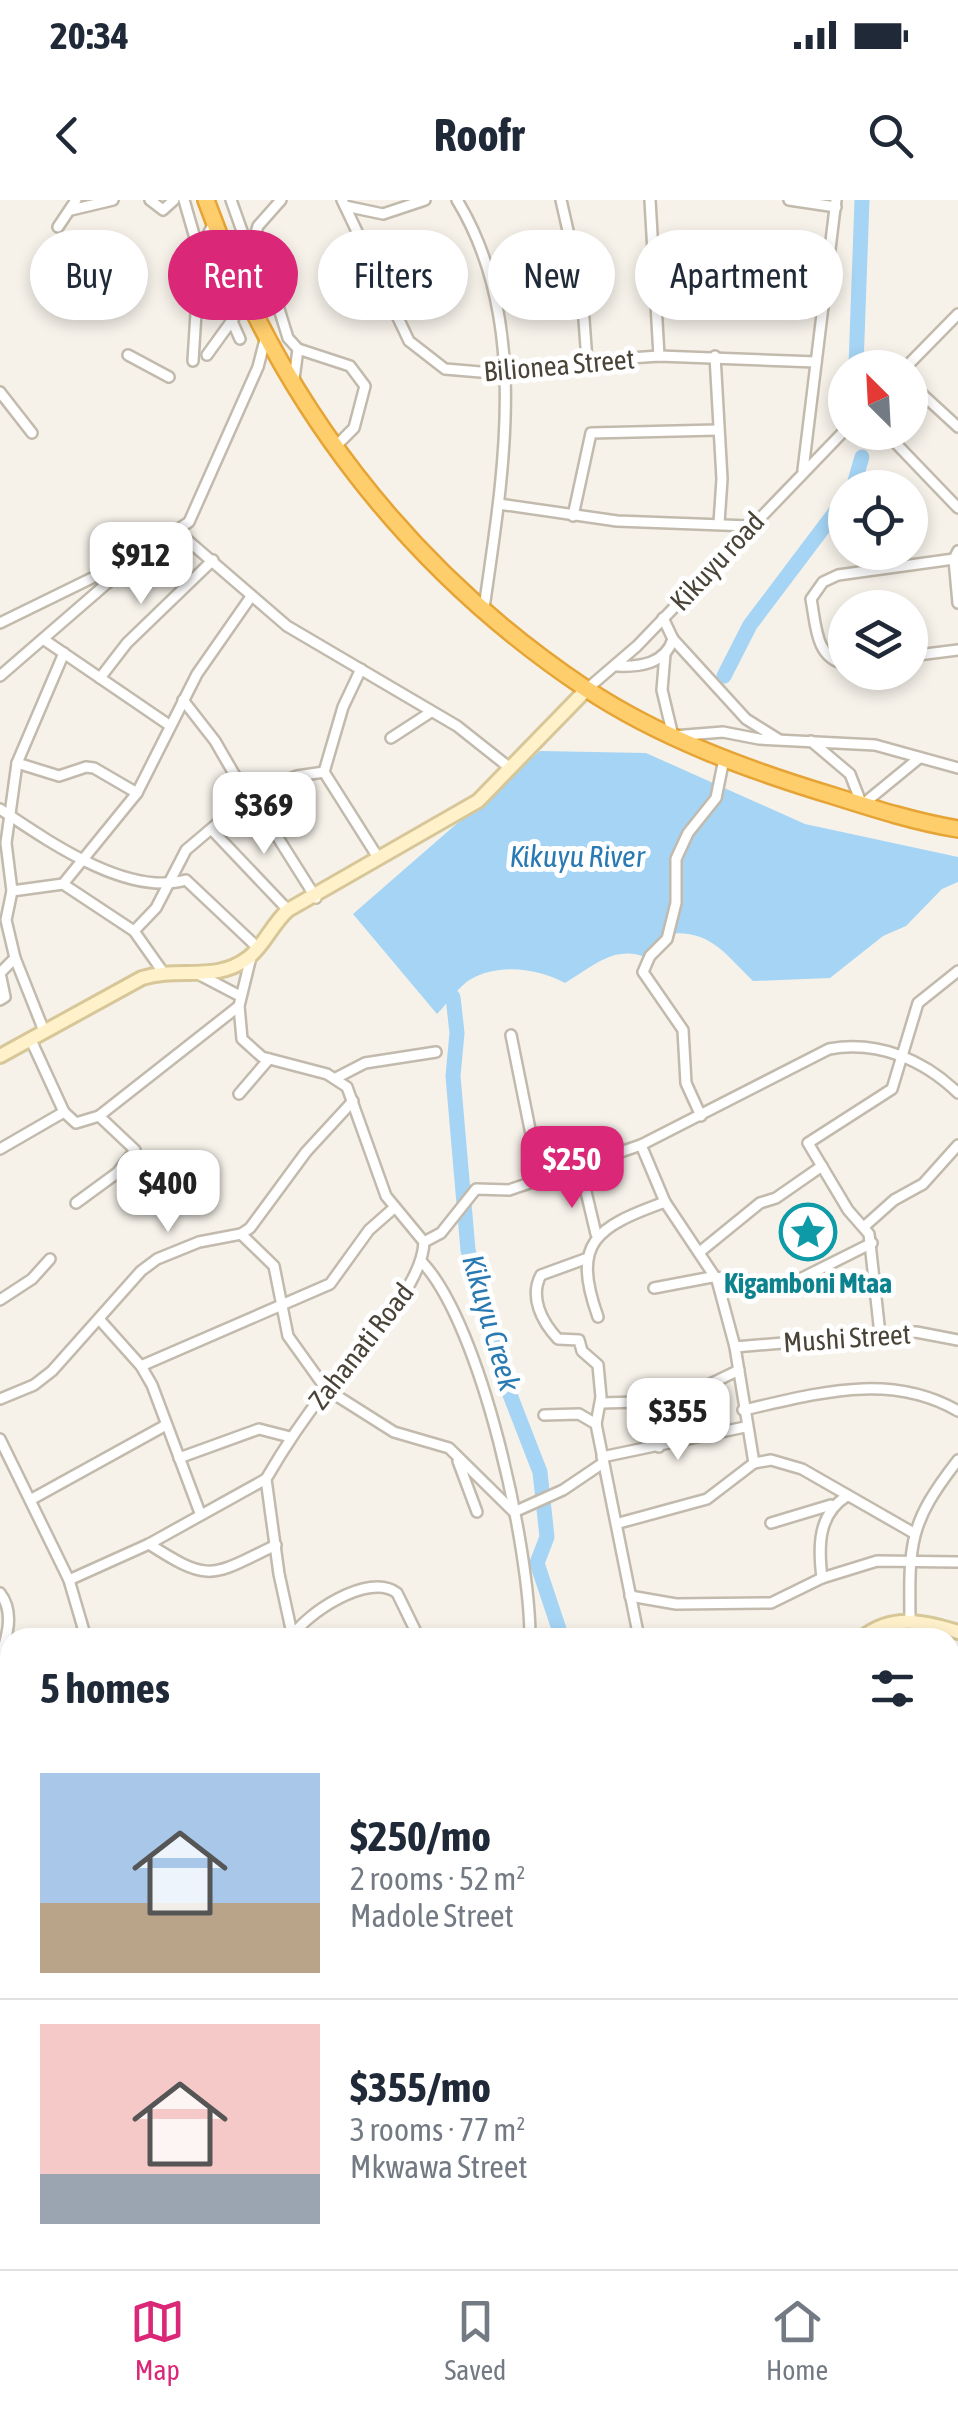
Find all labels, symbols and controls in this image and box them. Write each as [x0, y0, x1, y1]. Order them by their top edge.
text: 20:34 [50, 14, 129, 57]
icon: back [40, 108, 95, 163]
icon: search [863, 108, 918, 163]
text: Roofr [434, 109, 524, 161]
chip: Buy [30, 230, 148, 320]
chip: Rent [168, 230, 298, 320]
chip: Filters [318, 230, 468, 320]
chip: New [488, 230, 615, 320]
chip: Apartment [635, 230, 843, 320]
street label: Bilionea Street [482, 342, 636, 388]
north arrow [828, 350, 928, 450]
map controls [828, 350, 928, 690]
button: locate [828, 470, 928, 570]
street label: Kikuyu road [663, 505, 771, 617]
pin: $912 [82, 522, 200, 607]
text: $912 [112, 536, 170, 573]
button: layers [828, 590, 928, 690]
pin: $369 [205, 772, 323, 857]
text: $369 [235, 786, 293, 823]
water label: Kikuyu River [509, 839, 646, 873]
pin: $250 [513, 1126, 631, 1211]
text: $250 [543, 1140, 601, 1177]
pin: $400 [109, 1150, 227, 1235]
text: $400 [139, 1164, 197, 1201]
place icon: Kigamboni Mtaa [778, 1202, 838, 1262]
water label: Kikuyu Creek [456, 1251, 528, 1395]
place label: Kigamboni Mtaa [724, 1267, 892, 1299]
street label: Zahanati Road [302, 1277, 420, 1415]
street label: Mushi Street [782, 1318, 912, 1358]
pin: $355 [619, 1378, 737, 1463]
text: $355 [649, 1392, 707, 1429]
icon: filters [865, 1661, 920, 1716]
text: 5 homes [40, 1664, 170, 1712]
text: $250/mo [350, 1812, 491, 1860]
icon: home [120, 1813, 240, 1933]
text: 2 rooms · 52 m² [350, 1860, 525, 1897]
text: Madole Street [350, 1897, 514, 1934]
text: $355/mo [350, 2063, 491, 2111]
icon: home [120, 2064, 240, 2184]
text: 3 rooms · 77 m² [350, 2111, 525, 2148]
text: Mkwawa Street [350, 2148, 527, 2185]
tab: Map [130, 2294, 185, 2386]
tab: Saved [444, 2294, 506, 2386]
tab: Home [766, 2294, 828, 2386]

